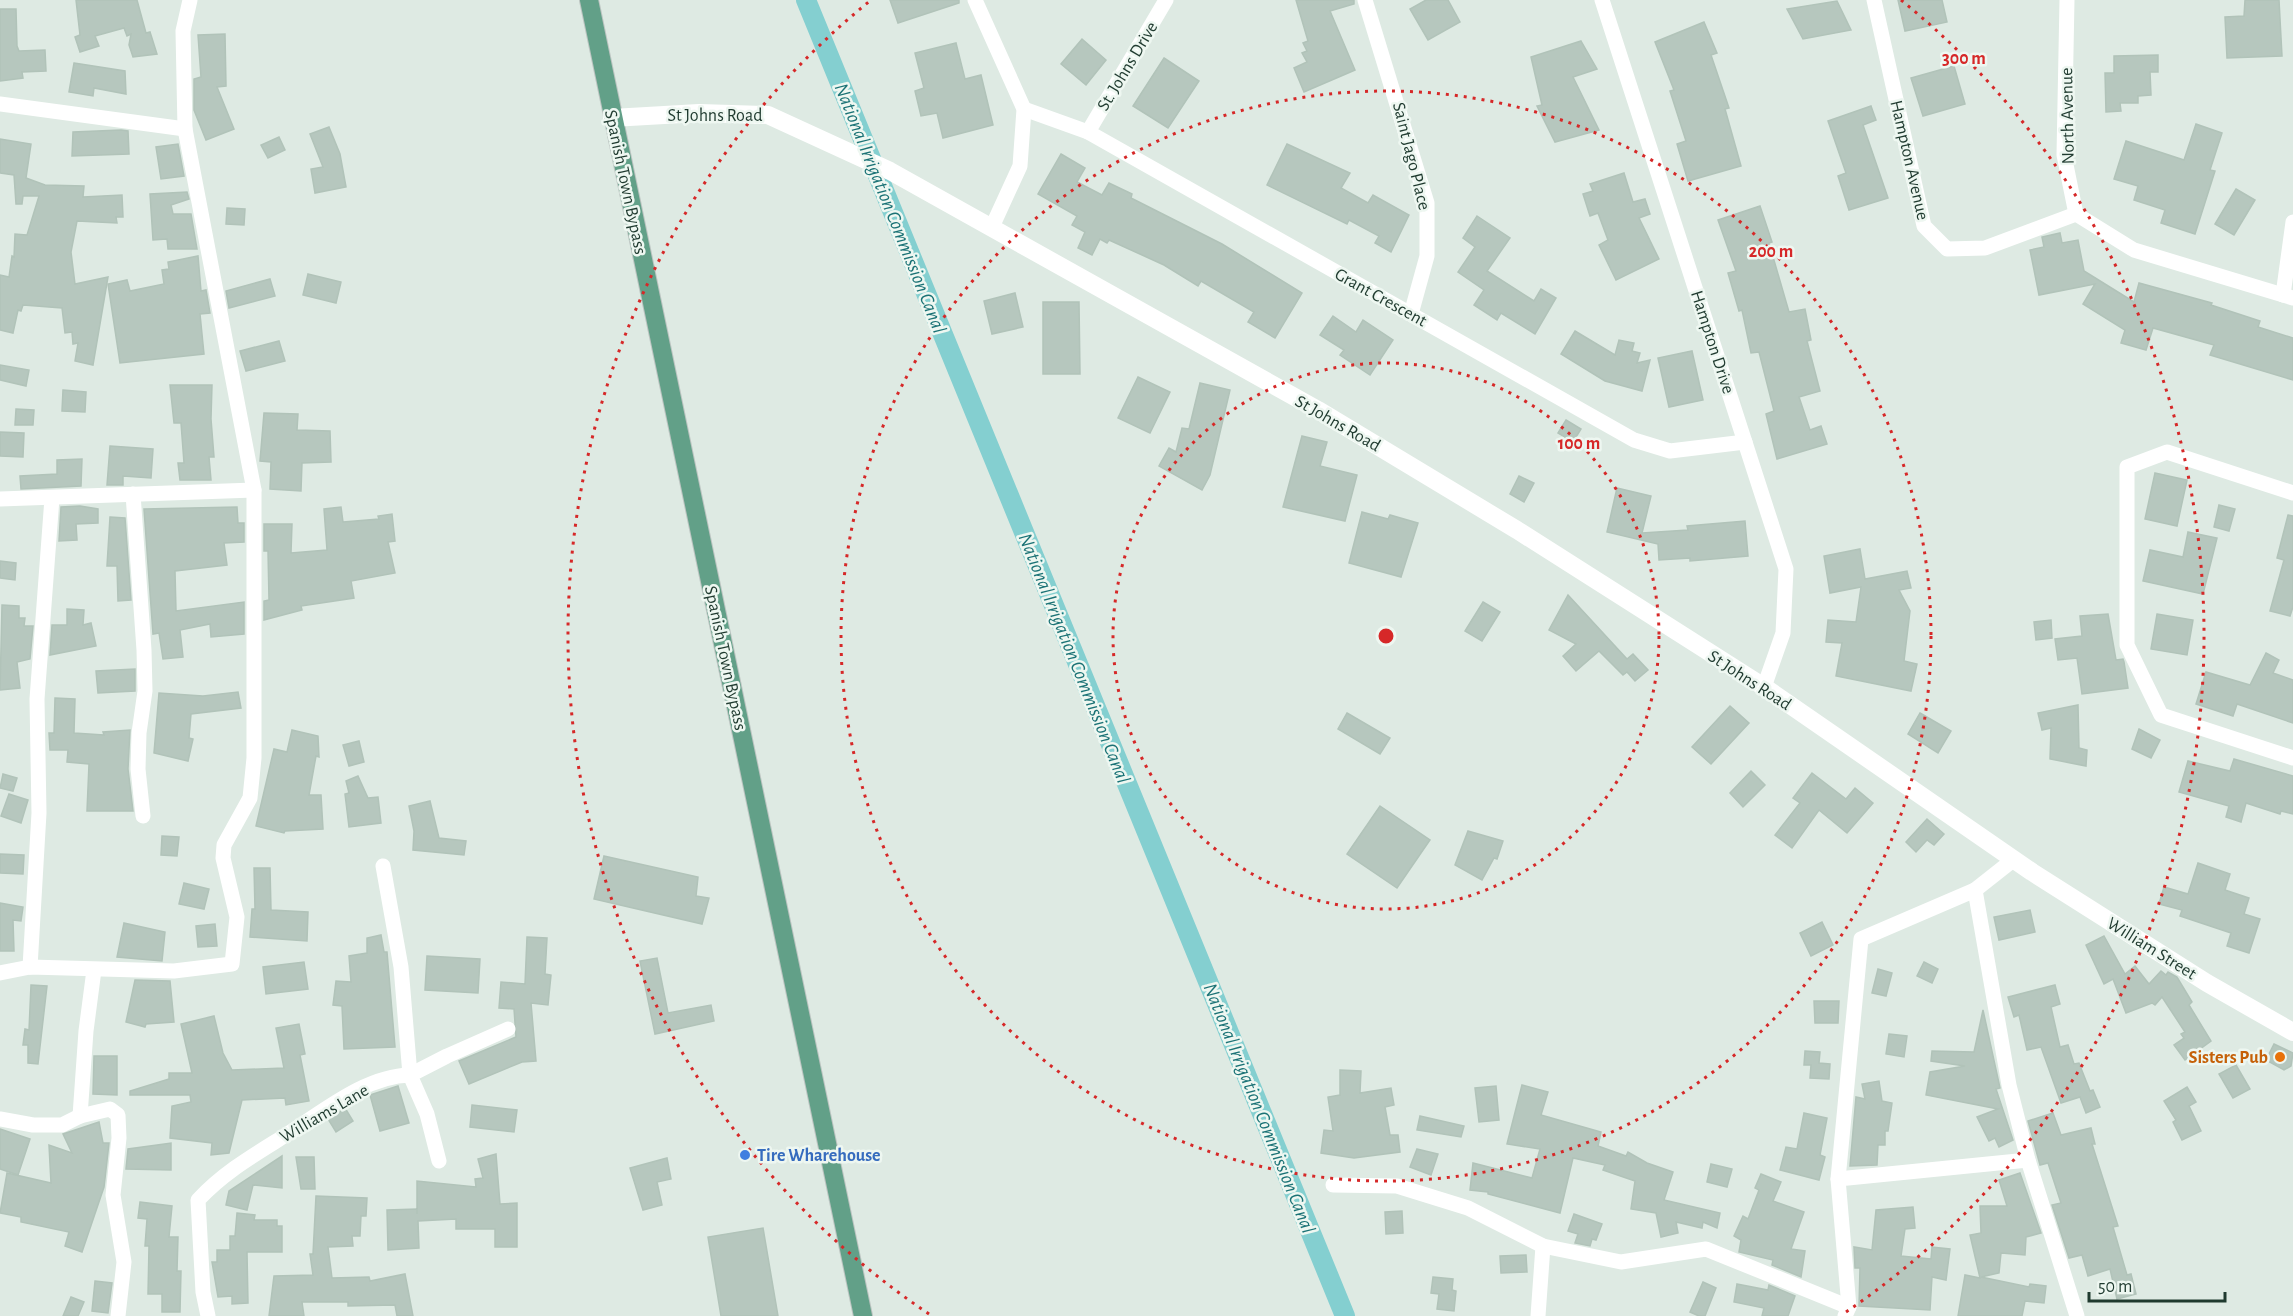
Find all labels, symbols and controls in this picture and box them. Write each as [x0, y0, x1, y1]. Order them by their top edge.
street label: St. Johns Drive [1094, 19, 1161, 114]
text: 300 m [1942, 50, 1986, 68]
street label: North Avenue [2058, 67, 2078, 165]
water label: National Irrigation Commission Canal [831, 80, 950, 336]
street label: Hampton Avenue [1886, 99, 1932, 222]
street label: Saint Jago Place [1389, 101, 1433, 212]
street label: St Johns Road [667, 107, 763, 125]
street label: Spanish Town Bypass [601, 108, 649, 256]
text: 200 m [1749, 243, 1793, 261]
street label: Grant Crescent [1331, 265, 1430, 331]
street label: Hampton Drive [1687, 288, 1737, 396]
street label: St Johns Road [1292, 392, 1383, 455]
text: 100 m [1558, 435, 1600, 453]
water label: National Irrigation Commission Canal [1015, 530, 1134, 786]
street label: Spanish Town Bypass [701, 584, 749, 732]
centre of rings [1376, 626, 1396, 646]
street label: St Johns Road [1705, 647, 1794, 714]
street label: William Street [2104, 914, 2200, 984]
water label: National Irrigation Commission Canal [1200, 980, 1319, 1236]
place label: Sisters Pub [2188, 1049, 2268, 1067]
marker: Sisters Pub [2273, 1050, 2287, 1064]
street label: Williams Lane [277, 1081, 372, 1146]
place label: Tire Wharehouse [757, 1147, 881, 1165]
marker: Tire Wharehouse [738, 1148, 752, 1162]
scale bar [2089, 1265, 2226, 1303]
text: 50 m [2098, 1278, 2132, 1296]

